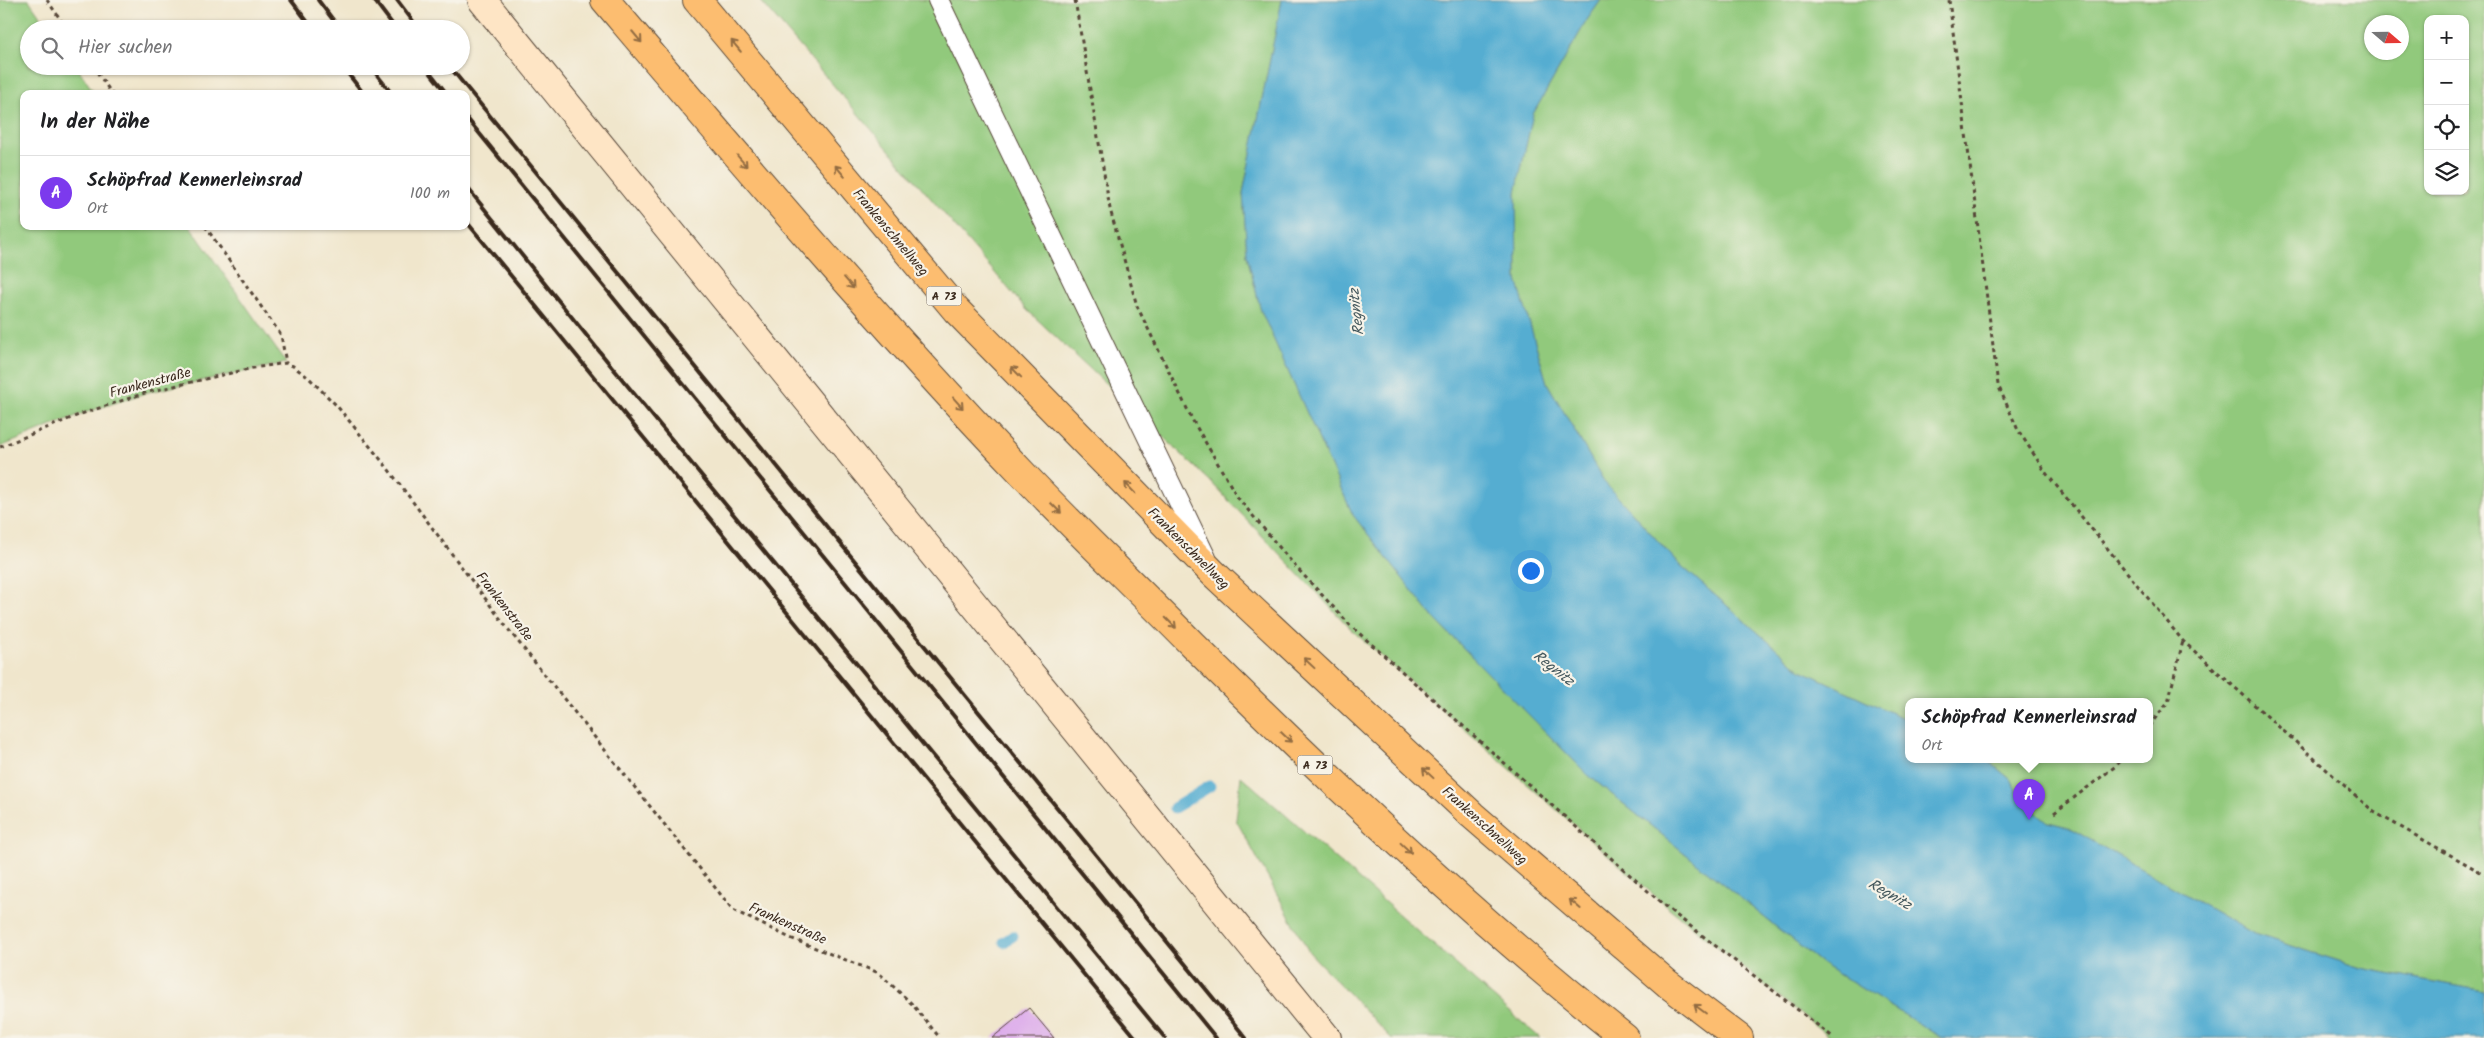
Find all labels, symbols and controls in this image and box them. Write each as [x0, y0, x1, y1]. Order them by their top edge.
north arrow [2364, 15, 2409, 60]
map controls [2424, 15, 2469, 195]
button: + [2424, 15, 2469, 60]
search box [20, 20, 470, 75]
one-way arrow [631, 31, 642, 44]
text: Hier suchen [78, 33, 172, 63]
icon: search [38, 34, 66, 62]
one-way arrow [731, 40, 742, 53]
button: − [2424, 60, 2469, 105]
button: locate [2424, 105, 2469, 150]
text: In der Nähe [40, 106, 150, 139]
button: layers [2424, 150, 2469, 195]
one-way arrow [736, 155, 747, 168]
one-way arrow [835, 165, 846, 178]
text: Schöpfrad Kennerleinsrad [87, 166, 302, 196]
text: A [51, 181, 61, 206]
text: 100 m [410, 181, 450, 206]
street label: Frankenschnellweg [847, 184, 934, 281]
text: Ort [87, 196, 108, 221]
one-way arrow [843, 277, 855, 290]
road number: A 73 [926, 286, 962, 306]
water label: Regnitz [1342, 286, 1371, 336]
street label: Frankenstraße [107, 361, 194, 404]
one-way arrow [1010, 366, 1023, 378]
one-way arrow [953, 397, 964, 410]
one-way arrow [1124, 482, 1136, 495]
one-way arrow [1050, 501, 1062, 513]
street label: Frankenschnellweg [1142, 502, 1235, 595]
your location [1518, 558, 1544, 584]
street label: Frankenstraße [470, 567, 539, 647]
one-way arrow [1165, 616, 1177, 628]
water label: Regnitz [1528, 645, 1580, 693]
one-way arrow [1302, 657, 1315, 669]
popup [1905, 698, 2153, 763]
text: Schöpfrad Kennerleinsrad [1921, 703, 2137, 733]
one-way arrow [1280, 731, 1293, 743]
text: Ort [1921, 733, 1943, 758]
road number: A 73 [1298, 756, 1332, 774]
one-way arrow [1421, 767, 1434, 779]
pin: A [2013, 779, 2045, 820]
street label: Frankenschnellweg [1436, 781, 1532, 870]
one-way arrow [1399, 842, 1412, 854]
water label: Regnitz [1863, 873, 1917, 918]
street label: Frankenstraße [745, 897, 831, 951]
one-way arrow [1569, 899, 1582, 910]
one-way arrow [1694, 1003, 1707, 1014]

